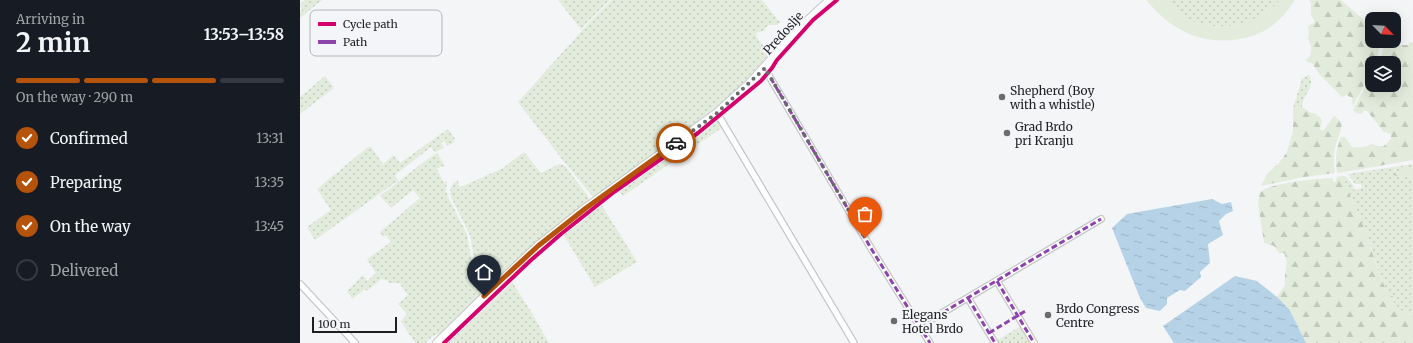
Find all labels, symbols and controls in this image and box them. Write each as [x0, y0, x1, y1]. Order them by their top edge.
street label: Predoslje [760, 8, 806, 58]
legend [310, 10, 442, 56]
text: Arriving in [16, 11, 85, 28]
north arrow [1365, 12, 1401, 48]
map controls [1365, 12, 1401, 92]
text: Cycle path [343, 17, 398, 31]
text: 13:53–13:58 [204, 25, 284, 44]
text: 2 min [16, 26, 90, 59]
text: Path [343, 35, 368, 49]
button: layers [1365, 56, 1401, 92]
place label: Shepherd (Boy with a whistle) [1009, 83, 1095, 112]
text: On the way · 290 m [16, 89, 133, 106]
marker: Shepherd (Boy with a whistle) [997, 92, 1007, 102]
place label: Grad Brdo pri Kranju [1015, 119, 1074, 148]
courier [656, 123, 696, 163]
icon: check [16, 127, 38, 149]
marker: Grad Brdo pri Kranju [1002, 128, 1012, 138]
text: Confirmed [50, 129, 128, 148]
text: 13:31 [256, 130, 284, 147]
icon: car [665, 132, 687, 154]
icon: check [16, 171, 38, 193]
text: Preparing [50, 173, 122, 192]
text: 13:35 [255, 174, 284, 191]
pin [848, 197, 882, 238]
icon: bag [854, 203, 876, 225]
icon: check [16, 215, 38, 237]
text: On the way [50, 217, 131, 236]
text: 13:45 [255, 218, 284, 235]
pin [467, 255, 501, 296]
text: Delivered [50, 261, 118, 280]
icon: home [473, 261, 495, 283]
place label: Brdo Congress Centre [1056, 301, 1139, 330]
place label: Elegans Hotel Brdo [902, 307, 963, 336]
marker: Brdo Congress Centre [1043, 310, 1053, 320]
scale bar [312, 315, 397, 334]
marker: Elegans Hotel Brdo [889, 316, 899, 326]
text: 100 m [318, 317, 350, 331]

